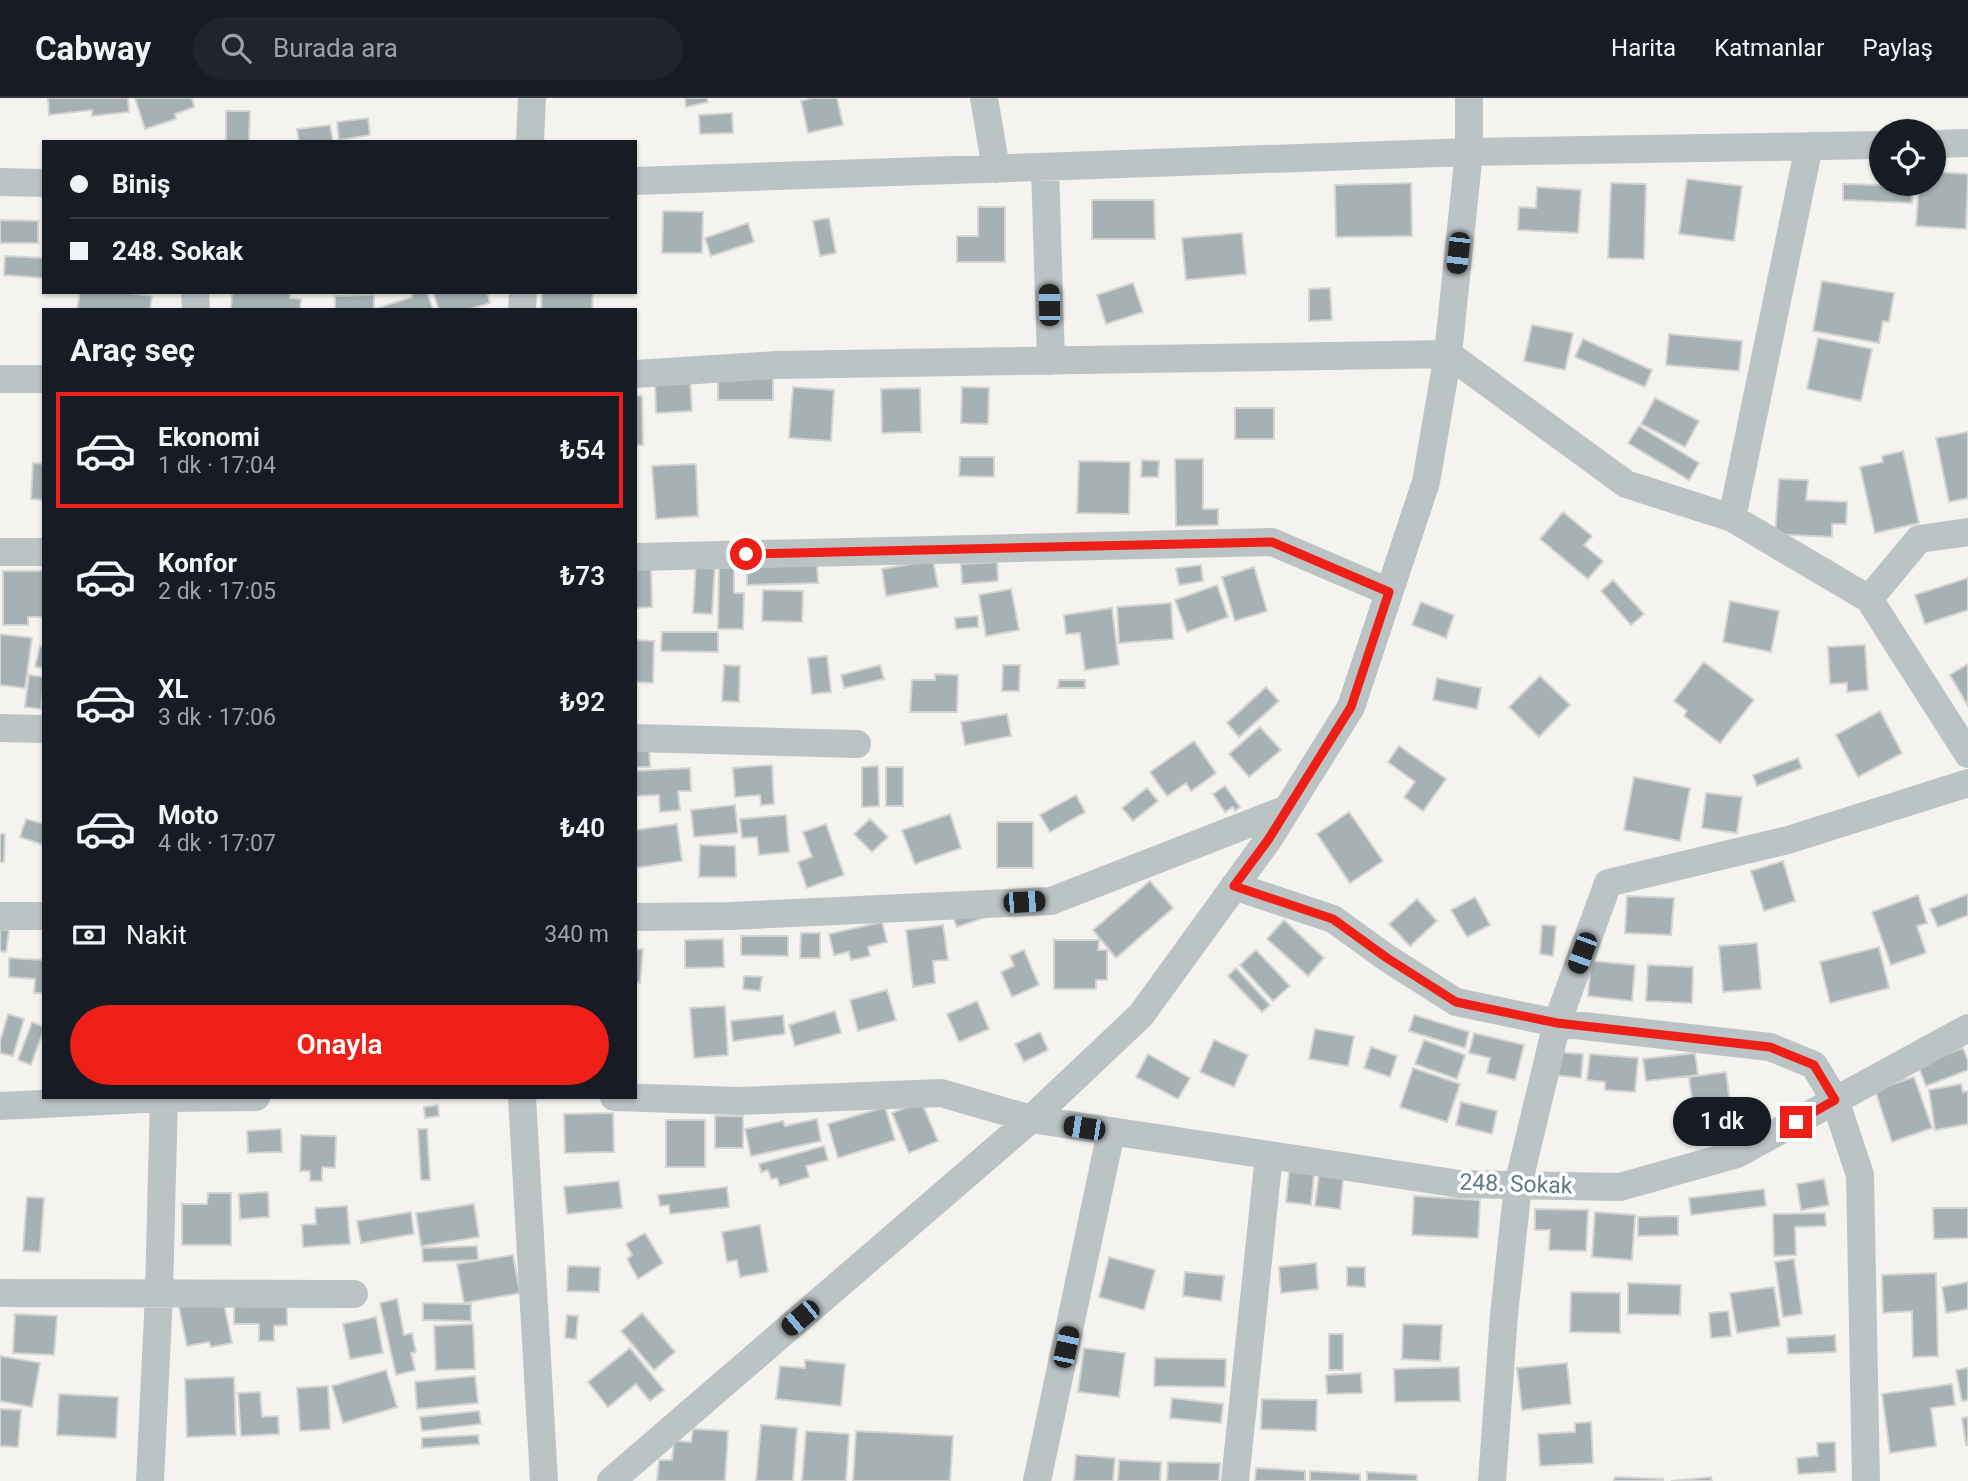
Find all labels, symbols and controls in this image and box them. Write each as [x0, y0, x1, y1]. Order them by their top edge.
search box [193, 17, 683, 80]
text: Cabway [35, 29, 151, 68]
icon: search [217, 29, 255, 67]
text: Burada ara [273, 33, 398, 63]
text: Harita [1611, 34, 1676, 62]
text: Katmanlar [1714, 34, 1824, 62]
text: Paylaş [1862, 34, 1933, 62]
map controls [1869, 119, 1946, 196]
button: locate [1869, 119, 1946, 196]
text: Biniş [112, 169, 170, 199]
car [1446, 231, 1471, 275]
text: 248. Sokak [112, 236, 243, 266]
car [1039, 284, 1060, 326]
text: Araç seç [70, 331, 195, 369]
icon: car [74, 419, 137, 482]
text: Ekonomi [158, 422, 260, 452]
text: ₺54 [560, 435, 605, 465]
text: 1 dk · 17:04 [158, 452, 276, 479]
route start [730, 538, 762, 570]
icon: car [74, 545, 137, 608]
text: Konfor [158, 548, 237, 578]
text: ₺73 [560, 561, 605, 591]
text: 2 dk · 17:05 [158, 578, 276, 605]
icon: car [74, 671, 137, 734]
text: XL [158, 674, 189, 704]
text: ₺92 [560, 687, 605, 717]
text: 3 dk · 17:06 [158, 704, 276, 731]
icon: car [74, 797, 137, 860]
text: Moto [158, 800, 219, 830]
text: ₺40 [560, 813, 605, 843]
text: 4 dk · 17:07 [158, 830, 276, 857]
car [1003, 890, 1046, 914]
icon: cash [70, 916, 108, 954]
text: Nakit [126, 920, 187, 950]
text: 340 m [544, 921, 609, 948]
car [1565, 930, 1600, 976]
button: Onayla [70, 1005, 609, 1085]
callout: 1 dk [1674, 1098, 1772, 1146]
route end [1780, 1106, 1812, 1138]
text: 1 dk [1700, 1108, 1744, 1135]
car [1062, 1114, 1107, 1142]
street label: 248. Sokak [1459, 1169, 1573, 1199]
car [778, 1296, 823, 1340]
car [1052, 1324, 1081, 1370]

